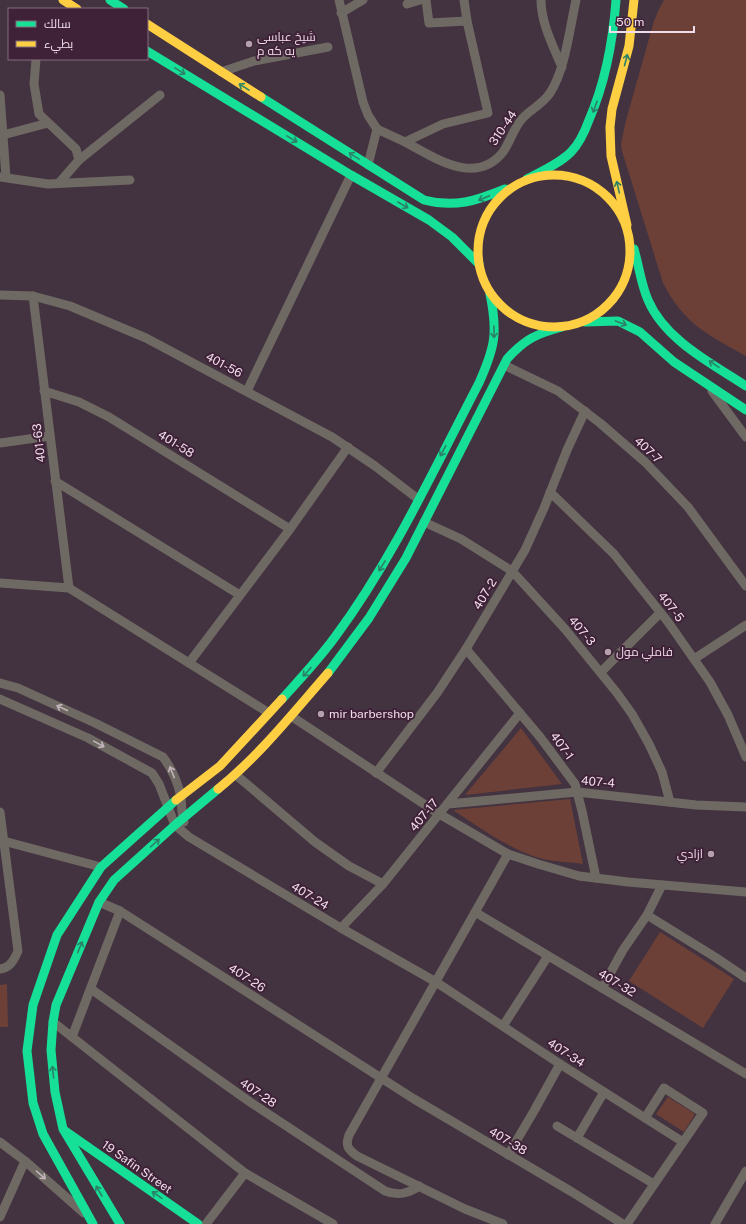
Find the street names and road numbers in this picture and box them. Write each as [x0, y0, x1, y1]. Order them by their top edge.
street label: 310-44 [486, 107, 520, 148]
street label: 401-56 [203, 350, 245, 380]
street label: 401-63 [30, 423, 48, 463]
street label: 401-58 [155, 428, 197, 461]
street label: 407-7 [631, 434, 665, 466]
street label: 407-2 [470, 576, 500, 612]
street label: 407-5 [655, 589, 687, 625]
street label: 407-3 [566, 613, 598, 649]
street label: 407-1 [547, 730, 577, 762]
street label: 407-4 [580, 774, 616, 790]
street label: 407-17 [407, 796, 441, 834]
street label: 407-24 [289, 879, 332, 913]
street label: 407-26 [226, 961, 268, 995]
street label: 407-32 [596, 966, 638, 1000]
street label: 407-34 [545, 1036, 588, 1070]
street label: 407-28 [237, 1076, 279, 1110]
street label: 407-38 [487, 1124, 530, 1158]
street label: 19 Safin Street [99, 1138, 175, 1197]

